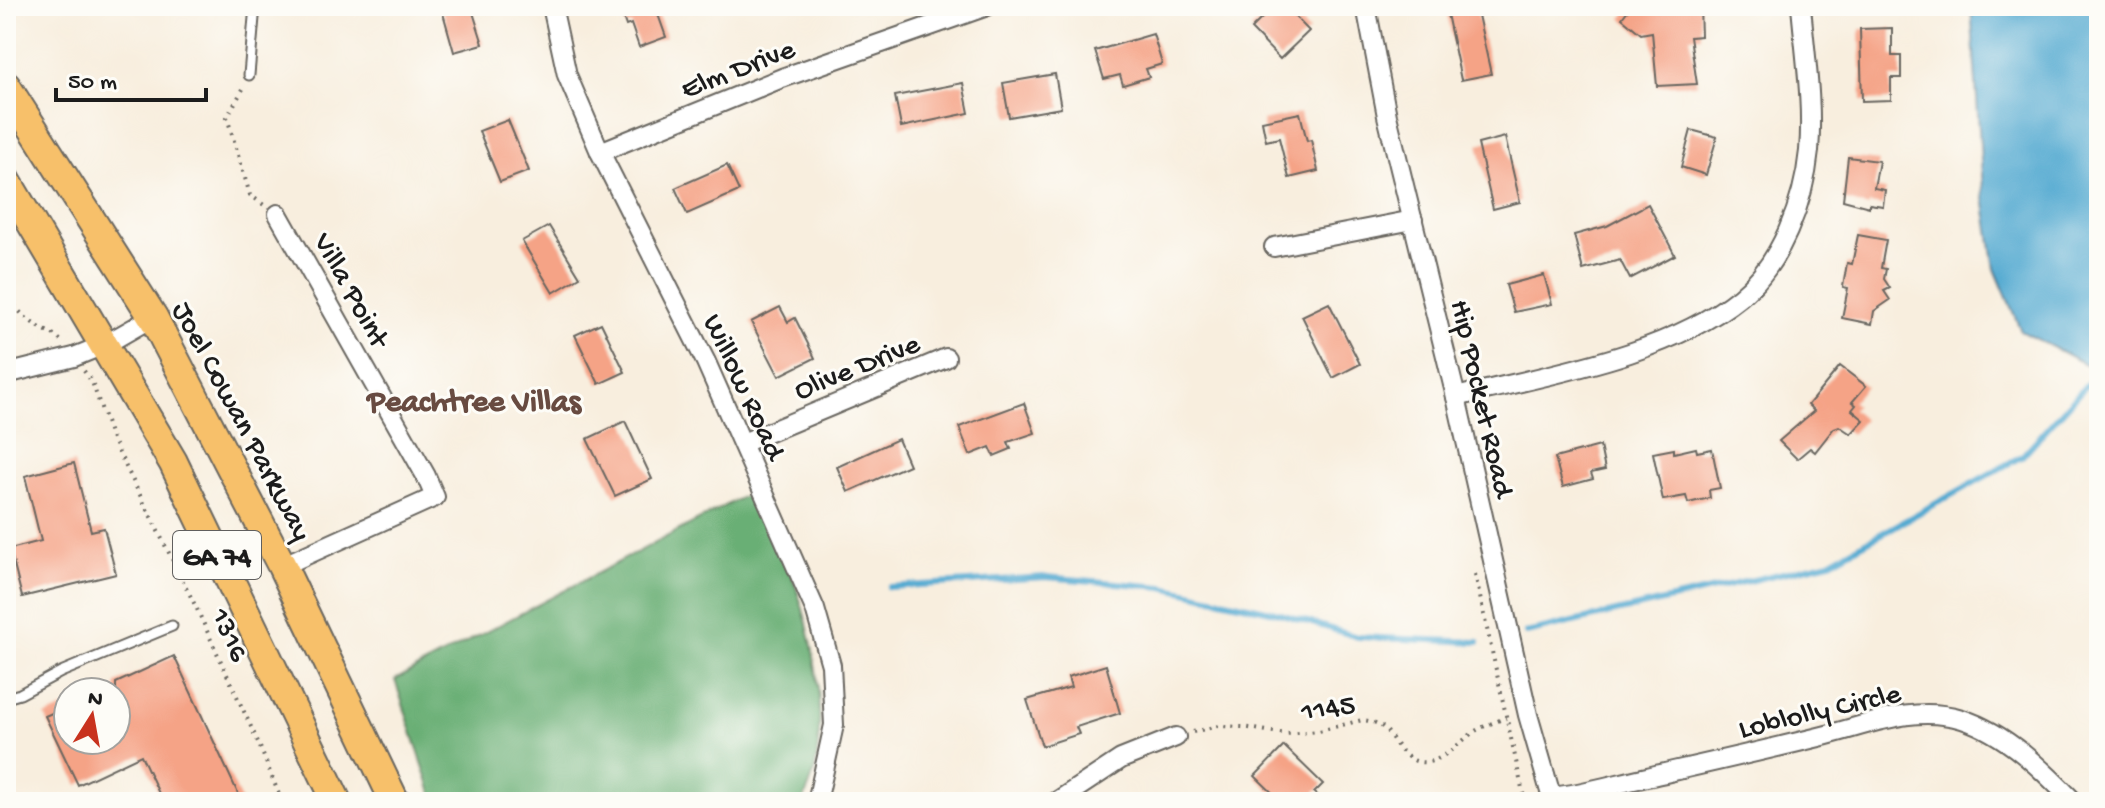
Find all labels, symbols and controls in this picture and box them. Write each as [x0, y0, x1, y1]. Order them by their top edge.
street label: Elm Drive [677, 33, 801, 109]
scale bar [56, 52, 206, 102]
text: 50 m [68, 69, 117, 98]
street label: Villa Point [303, 227, 396, 357]
street label: Joel Cowan Parkway [162, 297, 318, 548]
street label: Hip Pocket Road [1440, 297, 1520, 503]
street label: Willow Road [693, 310, 792, 468]
street label: Olive Drive [790, 328, 926, 410]
district label: Peachtree Villas [365, 385, 583, 423]
road number: GA 74 [173, 531, 261, 579]
street label: 1316 [200, 603, 255, 669]
north arrow [52, 676, 132, 756]
street label: Loblolly Circle [1736, 678, 1905, 749]
text: N [86, 686, 105, 714]
street label: 1145 [1298, 689, 1358, 732]

